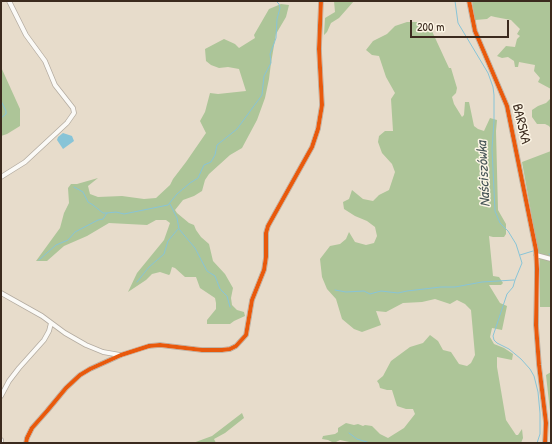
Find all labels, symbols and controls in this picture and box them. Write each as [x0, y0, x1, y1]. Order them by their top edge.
scale bar [412, 12, 511, 38]
text: 200 m [417, 18, 444, 35]
street label: BARSKA [508, 102, 534, 146]
water label: Naściszówka [473, 141, 495, 207]

